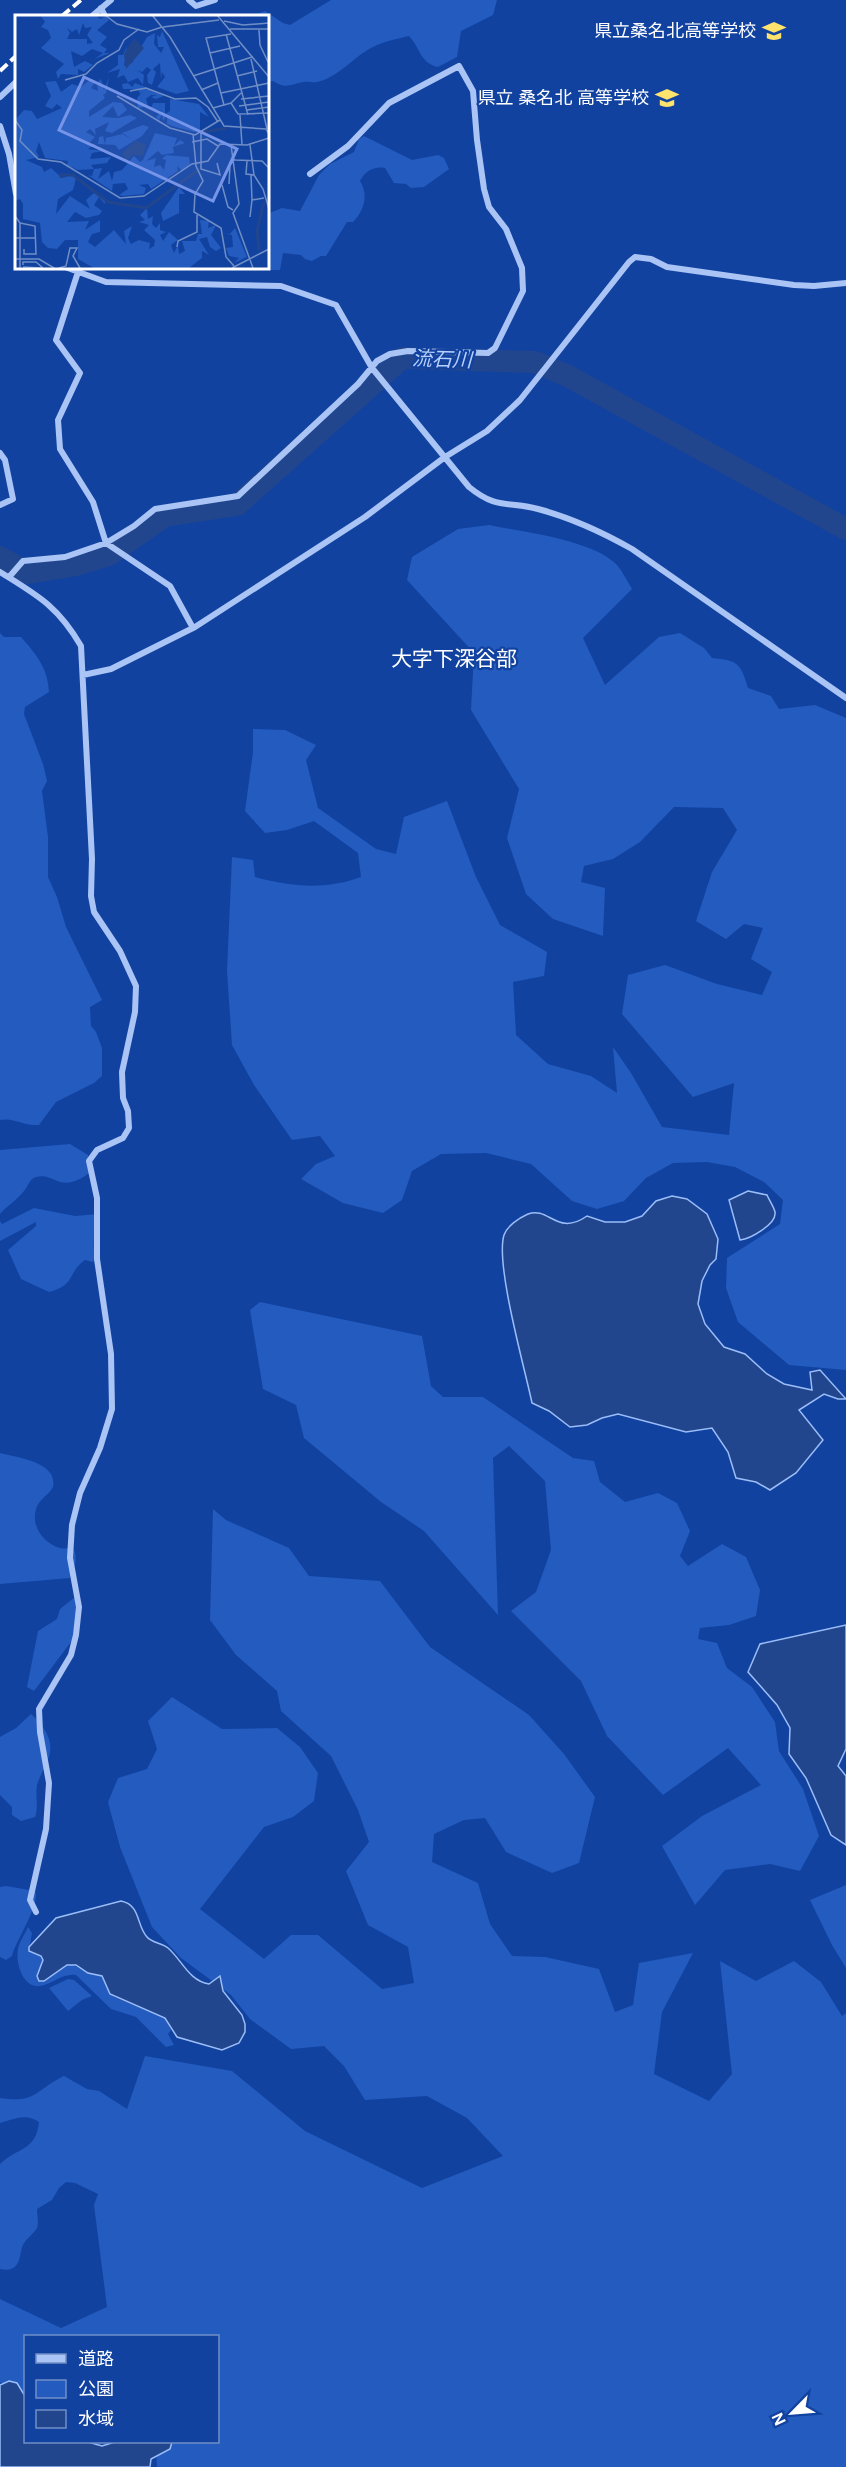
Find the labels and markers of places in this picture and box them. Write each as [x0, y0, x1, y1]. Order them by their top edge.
school or university icon: 県立桑名北高等学校 [761, 18, 787, 44]
place label: 県立桑名北高等学校 [594, 19, 756, 43]
school or university icon: 県立 桑名北 高等学校 [654, 85, 680, 111]
place label: 県立 桑名北 高等学校 [477, 86, 649, 110]

